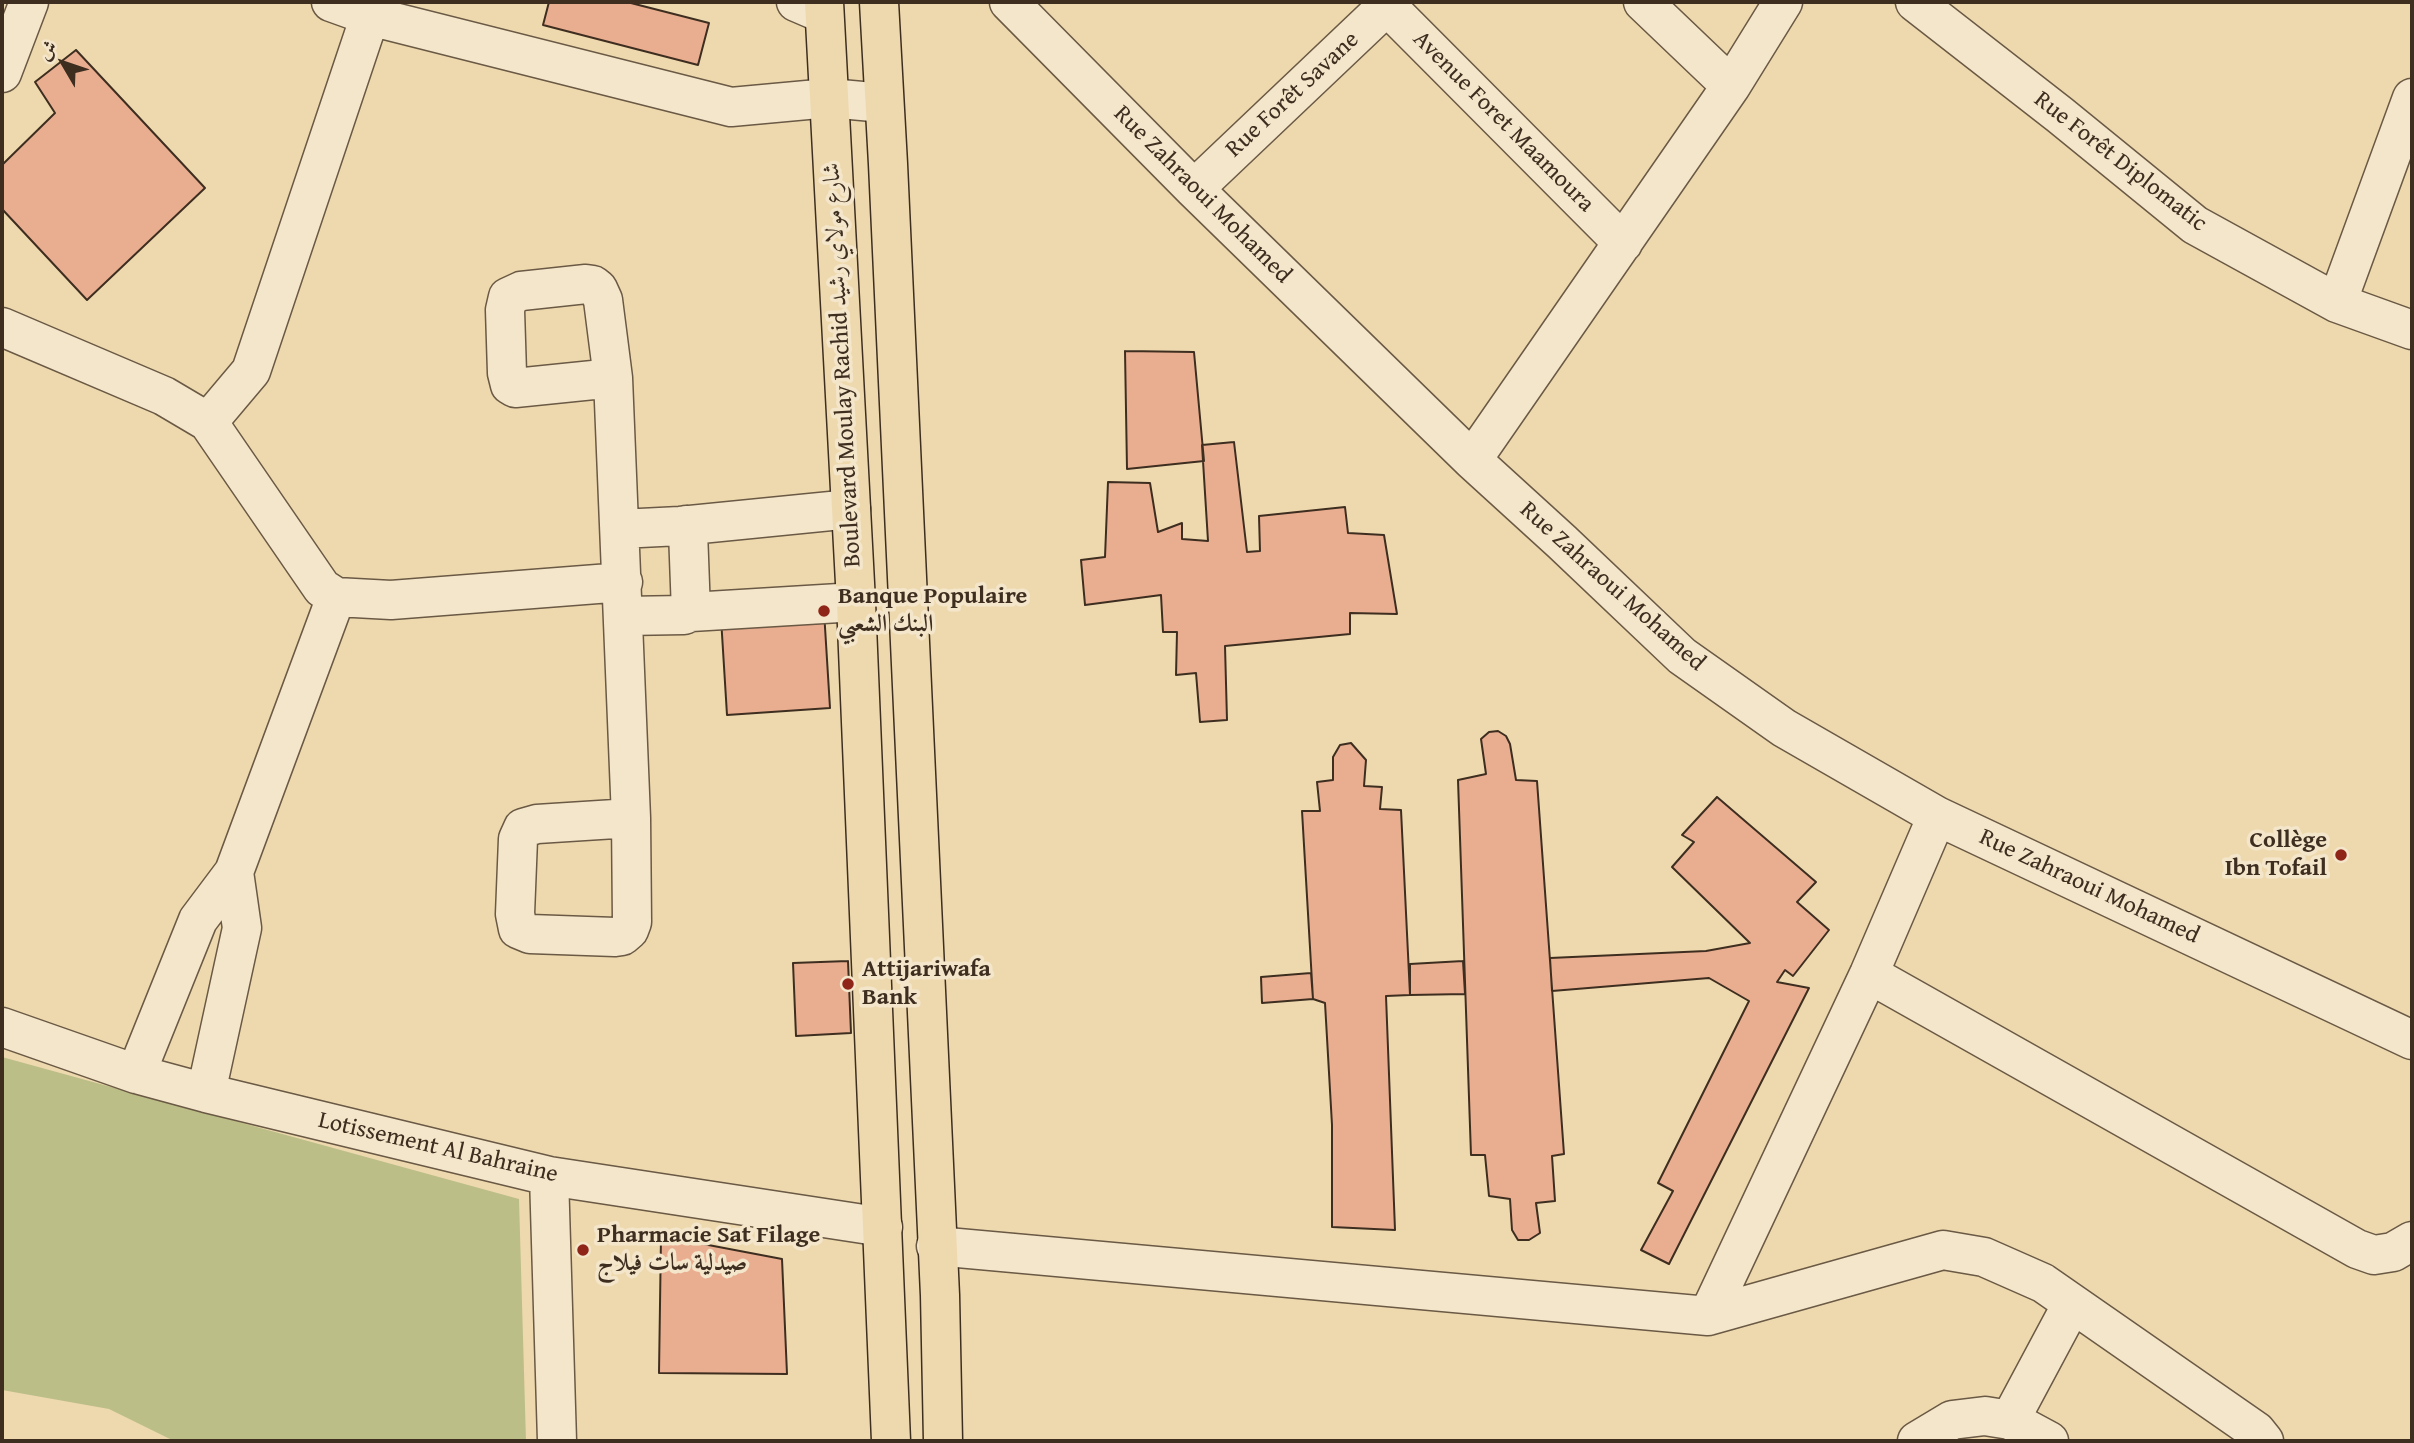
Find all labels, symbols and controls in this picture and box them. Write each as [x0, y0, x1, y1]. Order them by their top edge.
street label: Avenue Foret Maamoura [1406, 25, 1600, 219]
street label: Rue Forêt Savane [1220, 26, 1366, 164]
north arrow [28, 28, 98, 98]
text: ش [30, 34, 63, 66]
street label: Rue Forêt Diplomatic [2028, 86, 2212, 238]
street label: Rue Zahraoui Mohamed [1107, 100, 1297, 290]
street label: Boulevard Moulay Rachid شارع مولاي رشيد [818, 162, 868, 568]
street label: Rue Zahraoui Mohamed [1513, 496, 1711, 678]
place label: Banque Populaire البنك الشعبي [838, 583, 1027, 639]
marker: Banque Populaire البنك الشعبي [816, 603, 832, 619]
street label: Rue Zahraoui Mohamed [1974, 823, 2204, 951]
place label: Collège Ibn Tofail [2225, 827, 2327, 883]
marker: Collège Ibn Tofail [2333, 847, 2349, 863]
place label: Attijariwafa Bank [862, 956, 991, 1012]
marker: Attijariwafa Bank [840, 976, 856, 992]
street label: Lotissement Al Bahraine [315, 1106, 561, 1190]
place label: Pharmacie Sat Filage صيدلية سات فيلاج [597, 1222, 820, 1278]
marker: Pharmacie Sat Filage صيدلية سات فيلاج [575, 1242, 591, 1258]

